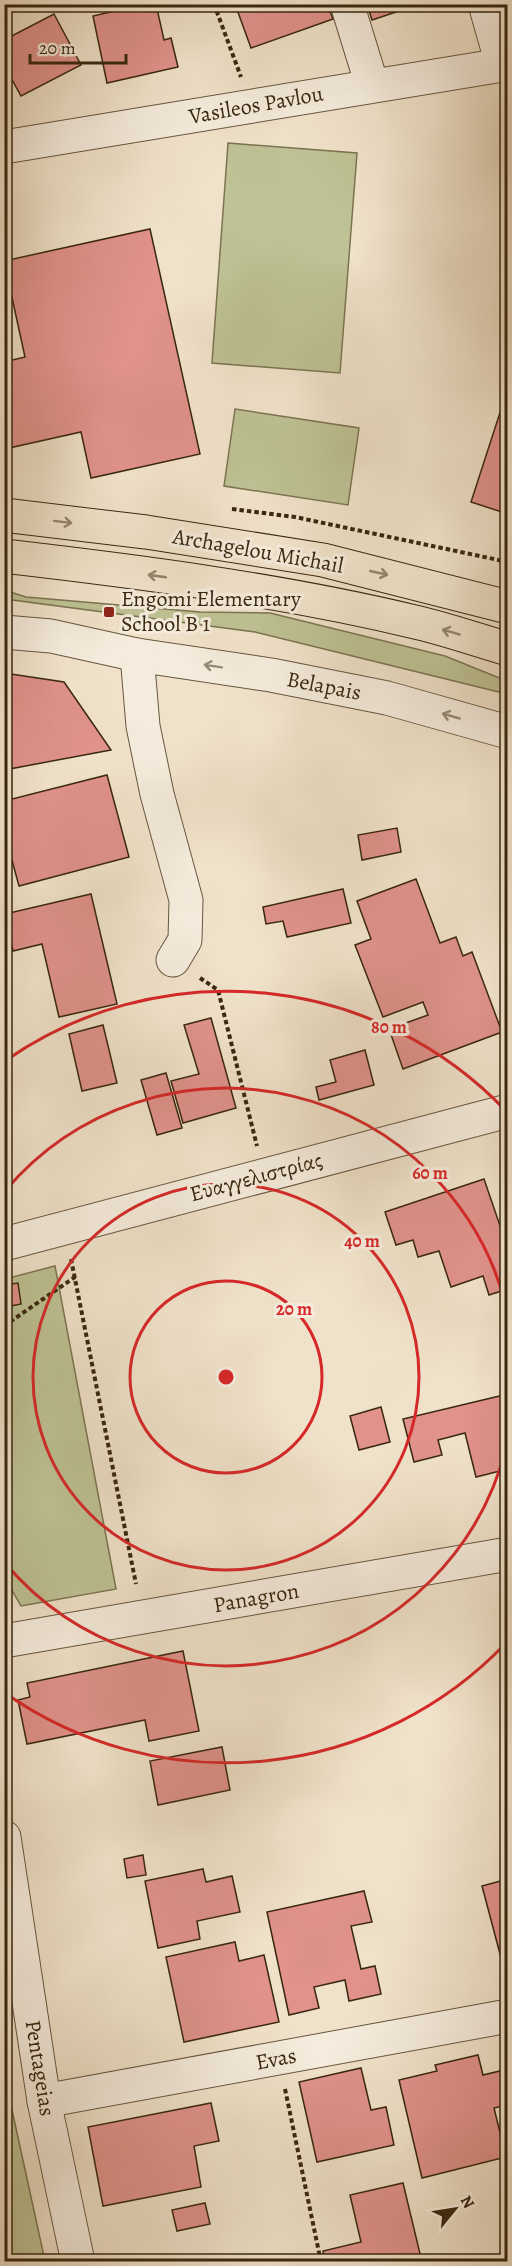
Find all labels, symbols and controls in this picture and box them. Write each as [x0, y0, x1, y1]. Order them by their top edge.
scale bar [30, 27, 126, 65]
text: 20 m [39, 36, 76, 60]
street label: Vasileos Pavlou [186, 78, 326, 132]
one-way arrow [52, 517, 72, 528]
street label: Archagelou Michail [169, 521, 346, 581]
one-way arrow [369, 568, 388, 580]
one-way arrow [148, 571, 167, 582]
place label: Engomi Elementary School B 1 [121, 584, 301, 639]
marker: Engomi Elementary School B 1 [102, 605, 116, 619]
one-way arrow [442, 626, 461, 637]
one-way arrow [203, 661, 223, 672]
street label: Belapais [284, 664, 364, 708]
one-way arrow [442, 710, 461, 721]
text: 80 m [371, 1015, 407, 1039]
street label: Ευαγγελιστρίας [186, 1145, 326, 1209]
text: 60 m [412, 1161, 448, 1185]
text: 40 m [344, 1229, 380, 1253]
text: 20 m [276, 1297, 312, 1321]
centre of rings [216, 1367, 236, 1387]
street label: Panagron [211, 1576, 301, 1620]
street label: Pentageias [18, 2018, 62, 2118]
street label: Evas [253, 2040, 299, 2078]
north arrow [425, 2179, 485, 2239]
text: N [455, 2191, 480, 2213]

